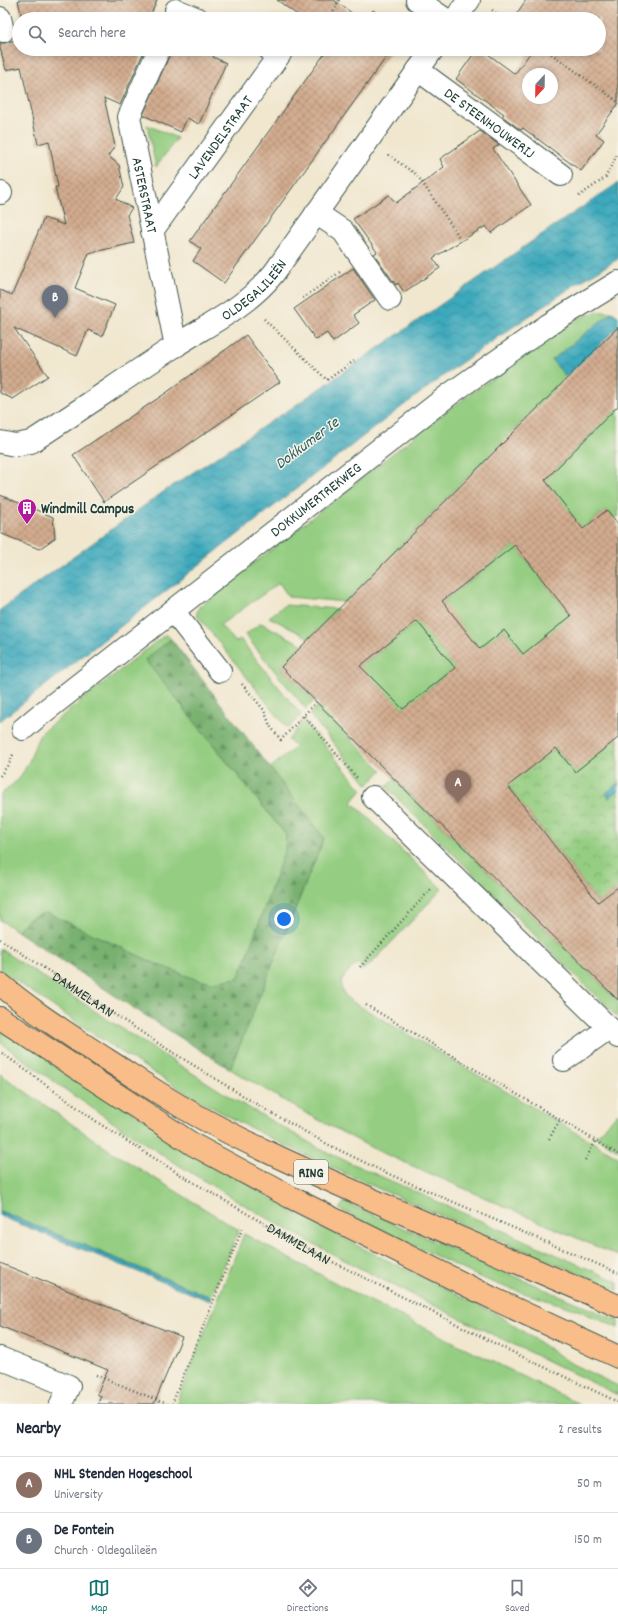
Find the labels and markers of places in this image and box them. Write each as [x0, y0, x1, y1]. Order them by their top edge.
pin: B [42, 285, 68, 318]
building icon: Windmill Campus [16, 497, 38, 525]
place label: Windmill Campus [41, 499, 134, 521]
pin: A [445, 770, 471, 803]

